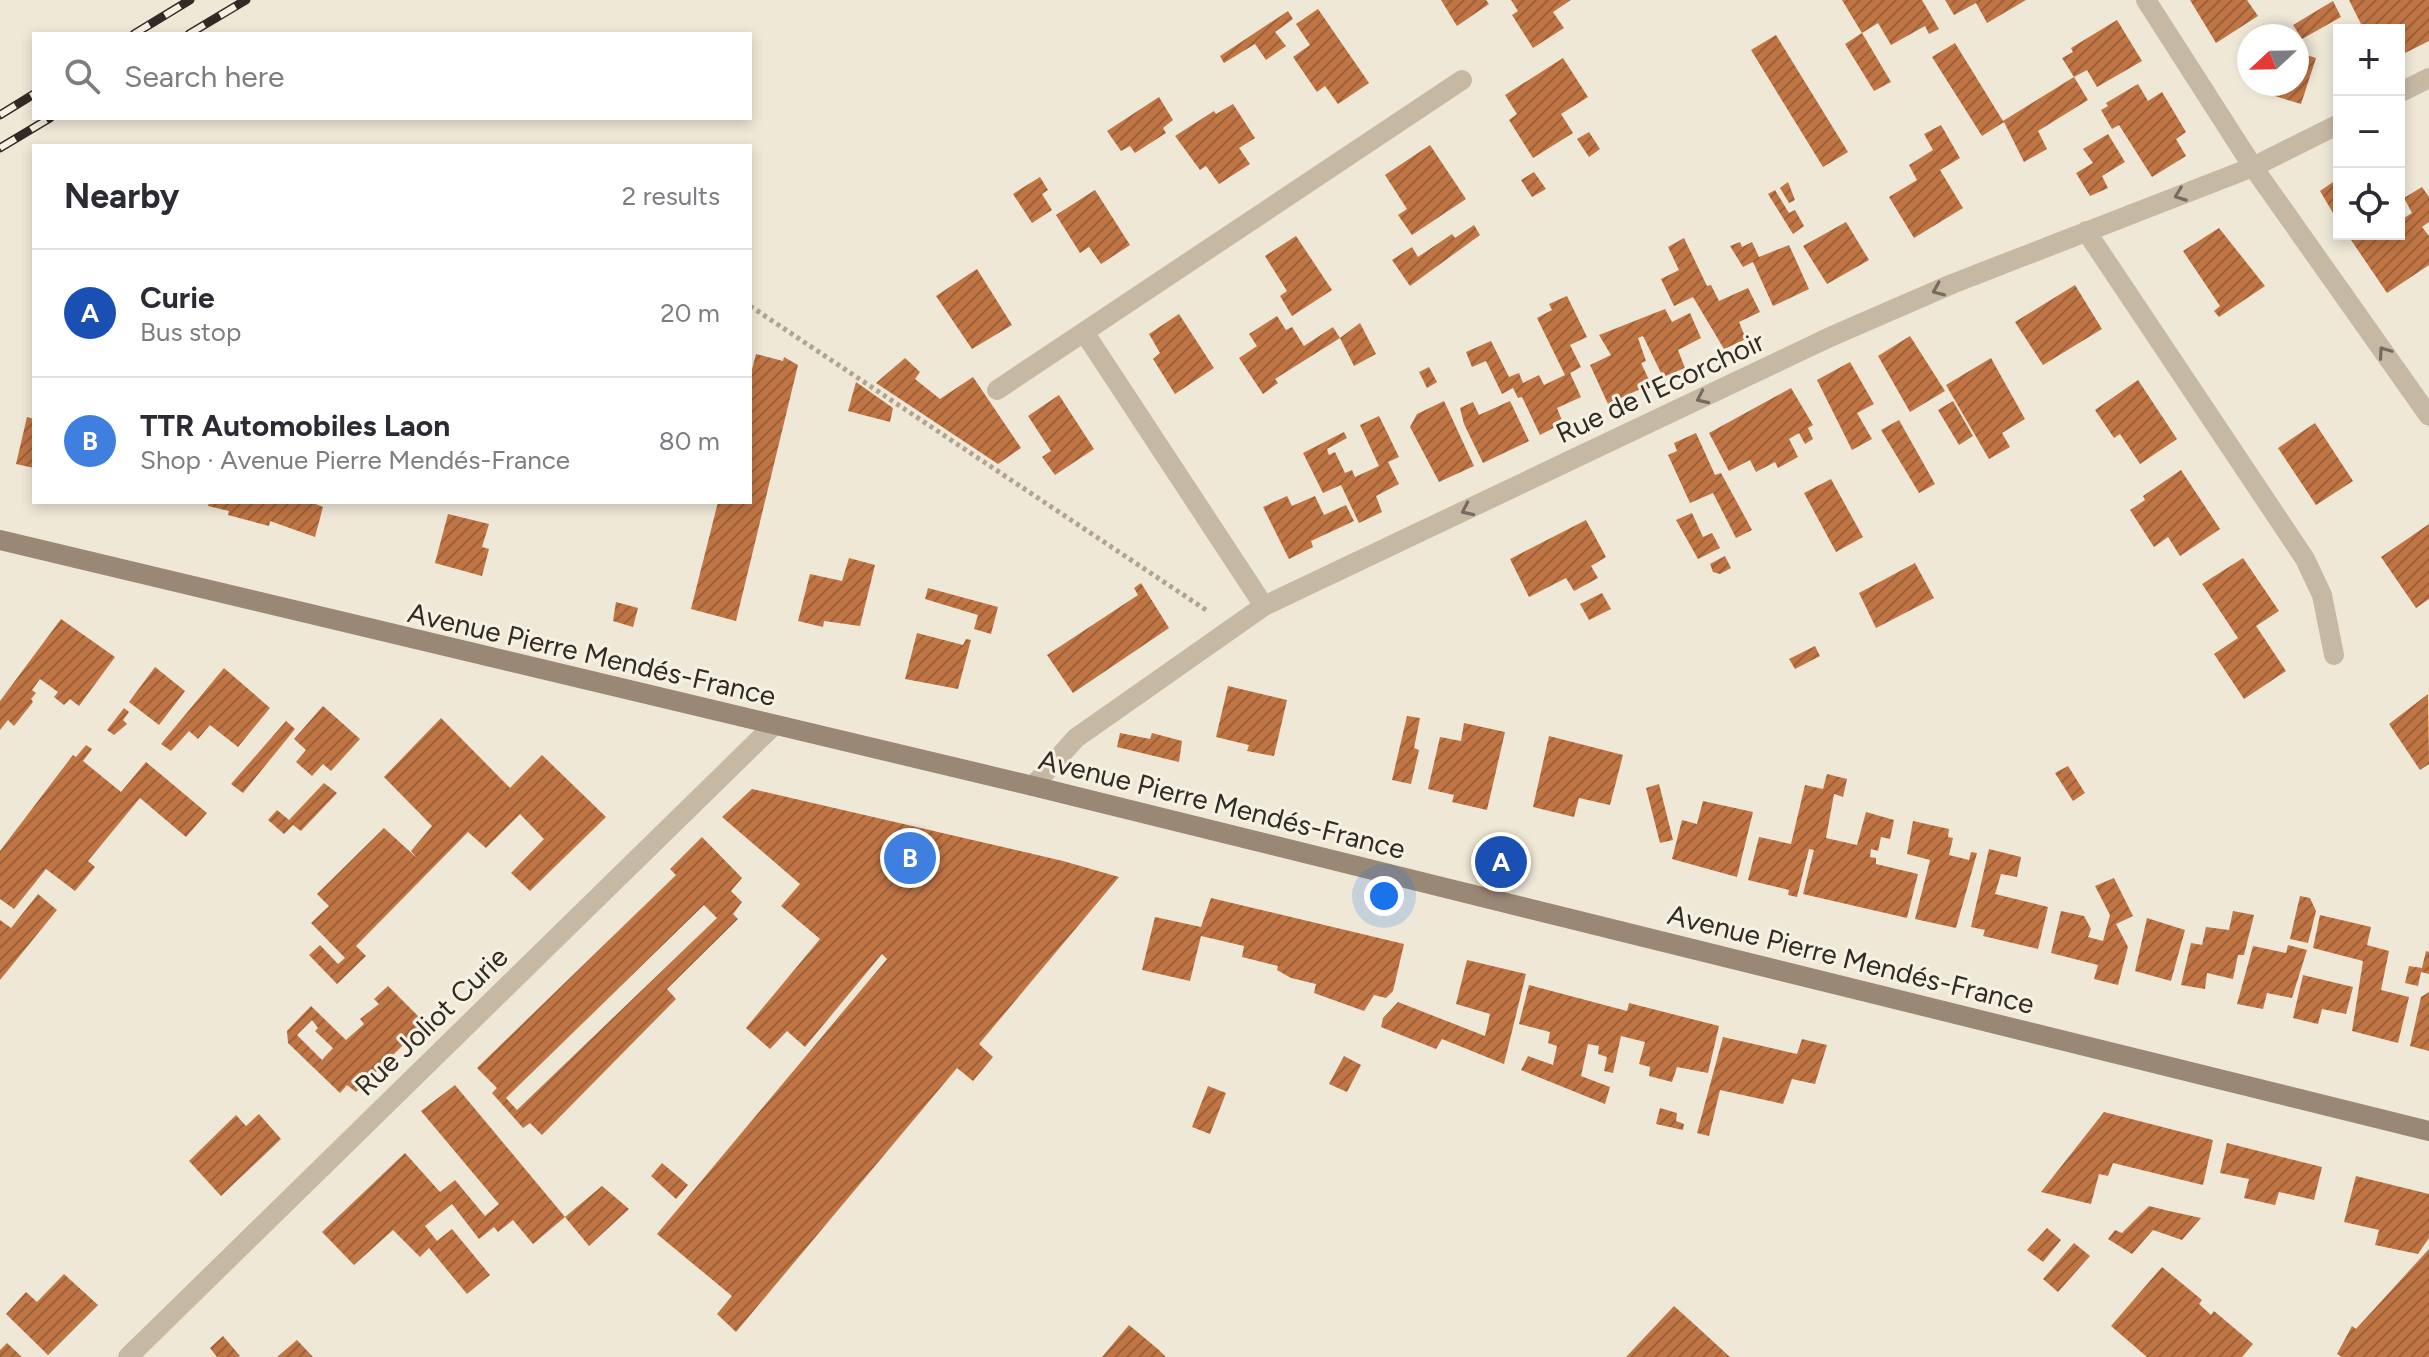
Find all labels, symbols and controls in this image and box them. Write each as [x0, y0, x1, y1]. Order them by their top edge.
north arrow [2237, 24, 2309, 96]
map controls [2333, 24, 2405, 240]
button: + [2333, 24, 2405, 96]
search box [32, 32, 752, 120]
icon: search [60, 54, 104, 98]
text: Search here [124, 58, 284, 95]
button: − [2333, 96, 2405, 168]
button: locate [2333, 168, 2405, 240]
text: Nearby [64, 176, 179, 217]
text: 2 results [622, 180, 720, 212]
one-way arrow [2174, 185, 2188, 202]
text: Curie [140, 279, 215, 316]
one-way arrow [1932, 281, 1947, 297]
text: A [81, 297, 99, 329]
text: 20 m [660, 297, 720, 329]
text: Bus stop [140, 316, 241, 348]
street label: Rue de l'Ecorchoir [1550, 324, 1770, 450]
one-way arrow [2379, 346, 2394, 361]
one-way arrow [1695, 388, 1710, 404]
text: TTR Automobiles Laon [140, 407, 450, 444]
text: B [82, 425, 98, 457]
text: 80 m [659, 425, 720, 457]
text: Shop · Avenue Pierre Mendés-France [140, 444, 570, 476]
one-way arrow [1461, 500, 1475, 516]
street label: Avenue Pierre Mendés-France [405, 595, 779, 713]
street label: Avenue Pierre Mendés-France [1035, 742, 1409, 866]
pin: B [884, 828, 936, 888]
pin: A [1475, 832, 1527, 892]
your location [1364, 876, 1404, 916]
street label: Avenue Pierre Mendés-France [1664, 897, 2038, 1021]
street label: Rue Joliot Curie [347, 939, 515, 1103]

